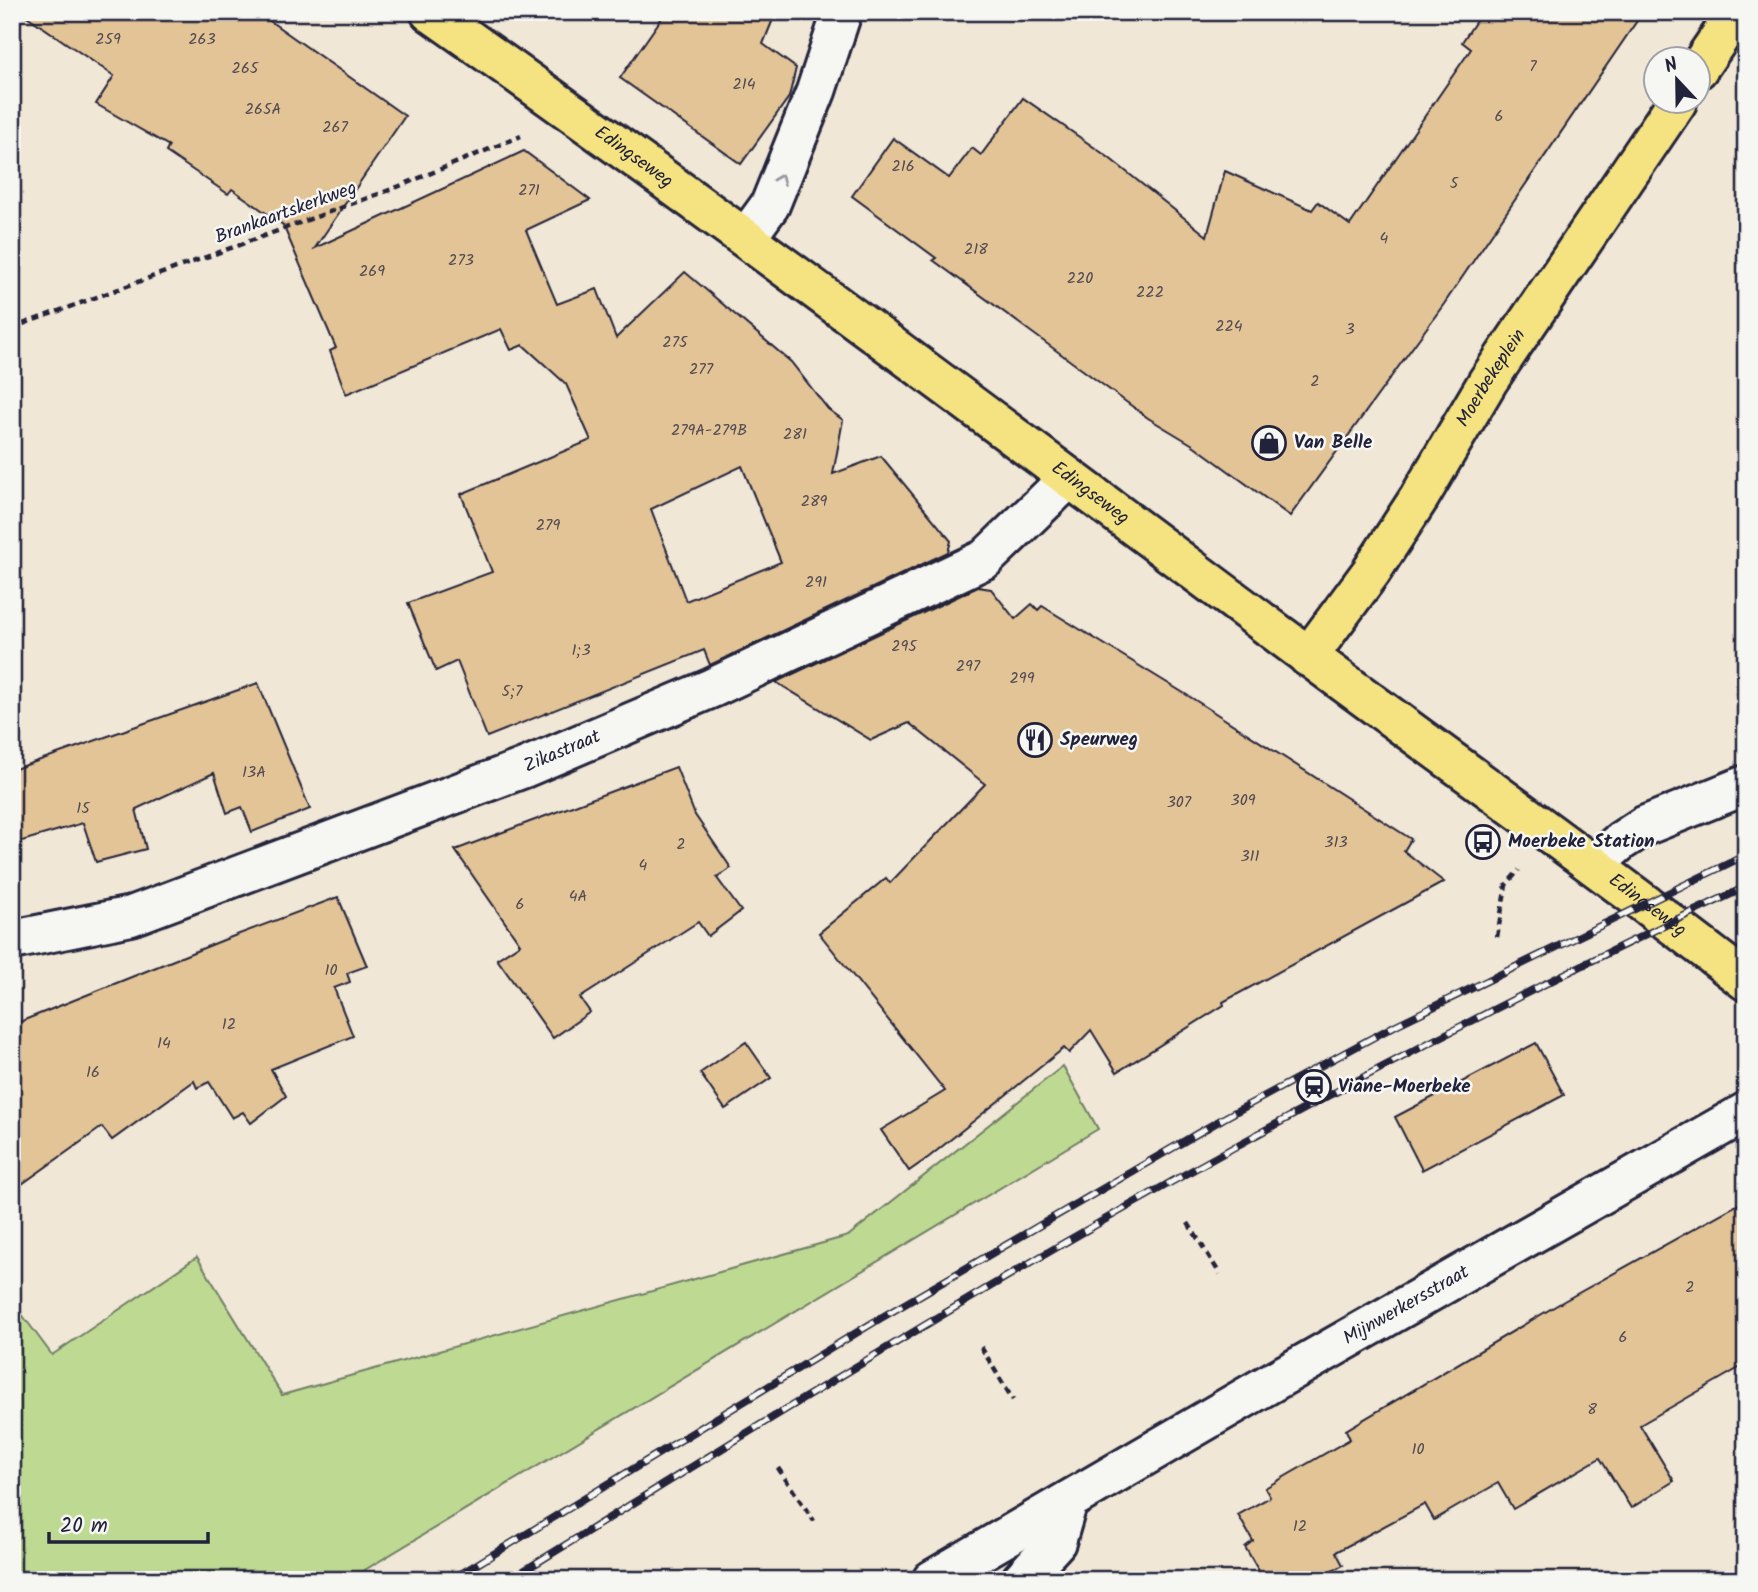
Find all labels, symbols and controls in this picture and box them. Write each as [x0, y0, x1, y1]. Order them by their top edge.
house number: 259 [95, 27, 121, 52]
house number: 263 [188, 27, 216, 52]
north arrow [1642, 46, 1712, 116]
text: N [1660, 50, 1683, 82]
house number: 7 [1529, 54, 1537, 79]
house number: 265 [232, 56, 260, 81]
house number: 214 [732, 72, 756, 97]
house number: 265A [245, 97, 282, 122]
house number: 6 [1495, 104, 1503, 129]
house number: 267 [322, 115, 348, 140]
street label: Edingseweg [588, 118, 679, 196]
house number: 216 [891, 154, 915, 179]
house number: 5 [1450, 171, 1460, 196]
street label: Brankaartskerkweg [211, 173, 361, 253]
one-way arrow [772, 174, 786, 187]
house number: 271 [518, 178, 540, 203]
house number: 4 [1380, 226, 1389, 251]
house number: 218 [964, 237, 988, 262]
house number: 273 [448, 248, 474, 273]
house number: 269 [359, 259, 385, 284]
house number: 220 [1067, 266, 1093, 291]
house number: 222 [1136, 280, 1164, 305]
house number: 224 [1215, 314, 1243, 339]
house number: 3 [1345, 317, 1355, 342]
street label: Moerbekeplein [1449, 323, 1534, 433]
house number: 275 [662, 330, 689, 355]
house number: 277 [689, 357, 714, 382]
house number: 2 [1310, 369, 1320, 394]
house number: 279A-279B [671, 418, 747, 443]
house number: 281 [783, 422, 807, 447]
shop icon: Van Belle [1250, 424, 1288, 462]
place label: Van Belle [1294, 428, 1372, 458]
street label: Edingseweg [1045, 454, 1136, 533]
house number: 289 [801, 489, 828, 514]
house number: 279 [536, 513, 560, 538]
house number: 291 [805, 570, 827, 595]
house number: 295 [891, 634, 918, 659]
house number: 1;3 [571, 638, 591, 663]
house number: 297 [956, 654, 981, 679]
house number: 299 [1010, 666, 1035, 691]
house number: 5;7 [502, 679, 523, 704]
restaurant icon: Speurweg [1016, 721, 1054, 759]
street label: Zikastraat [519, 722, 606, 781]
place label: Speurweg [1060, 725, 1138, 755]
house number: 13A [242, 760, 266, 785]
house number: 309 [1231, 788, 1256, 813]
house number: 307 [1167, 790, 1192, 815]
house number: 15 [76, 796, 91, 821]
bus stop icon: Moerbeke Station [1464, 823, 1502, 861]
place label: Moerbeke Station [1508, 827, 1655, 857]
house number: 313 [1324, 830, 1348, 855]
house number: 2 [676, 832, 686, 857]
house number: 311 [1240, 844, 1260, 869]
house number: 4 [639, 853, 648, 878]
street label: Edingseweg [1602, 866, 1693, 945]
house number: 4A [569, 884, 588, 909]
house number: 6 [516, 892, 524, 917]
house number: 10 [324, 958, 338, 983]
house number: 12 [222, 1012, 236, 1037]
house number: 14 [157, 1031, 171, 1056]
house number: 16 [86, 1060, 100, 1085]
station icon: Viane-Moerbeke [1295, 1068, 1333, 1106]
place label: Viane-Moerbeke [1338, 1072, 1471, 1102]
street label: Mijnwerkersstraat [1338, 1257, 1476, 1354]
house number: 2 [1685, 1275, 1695, 1300]
house number: 6 [1619, 1325, 1627, 1350]
house number: 8 [1587, 1397, 1597, 1422]
house number: 10 [1411, 1437, 1425, 1462]
scale bar [49, 1501, 208, 1545]
text: 20 m [60, 1510, 108, 1543]
house number: 12 [1293, 1514, 1307, 1539]

